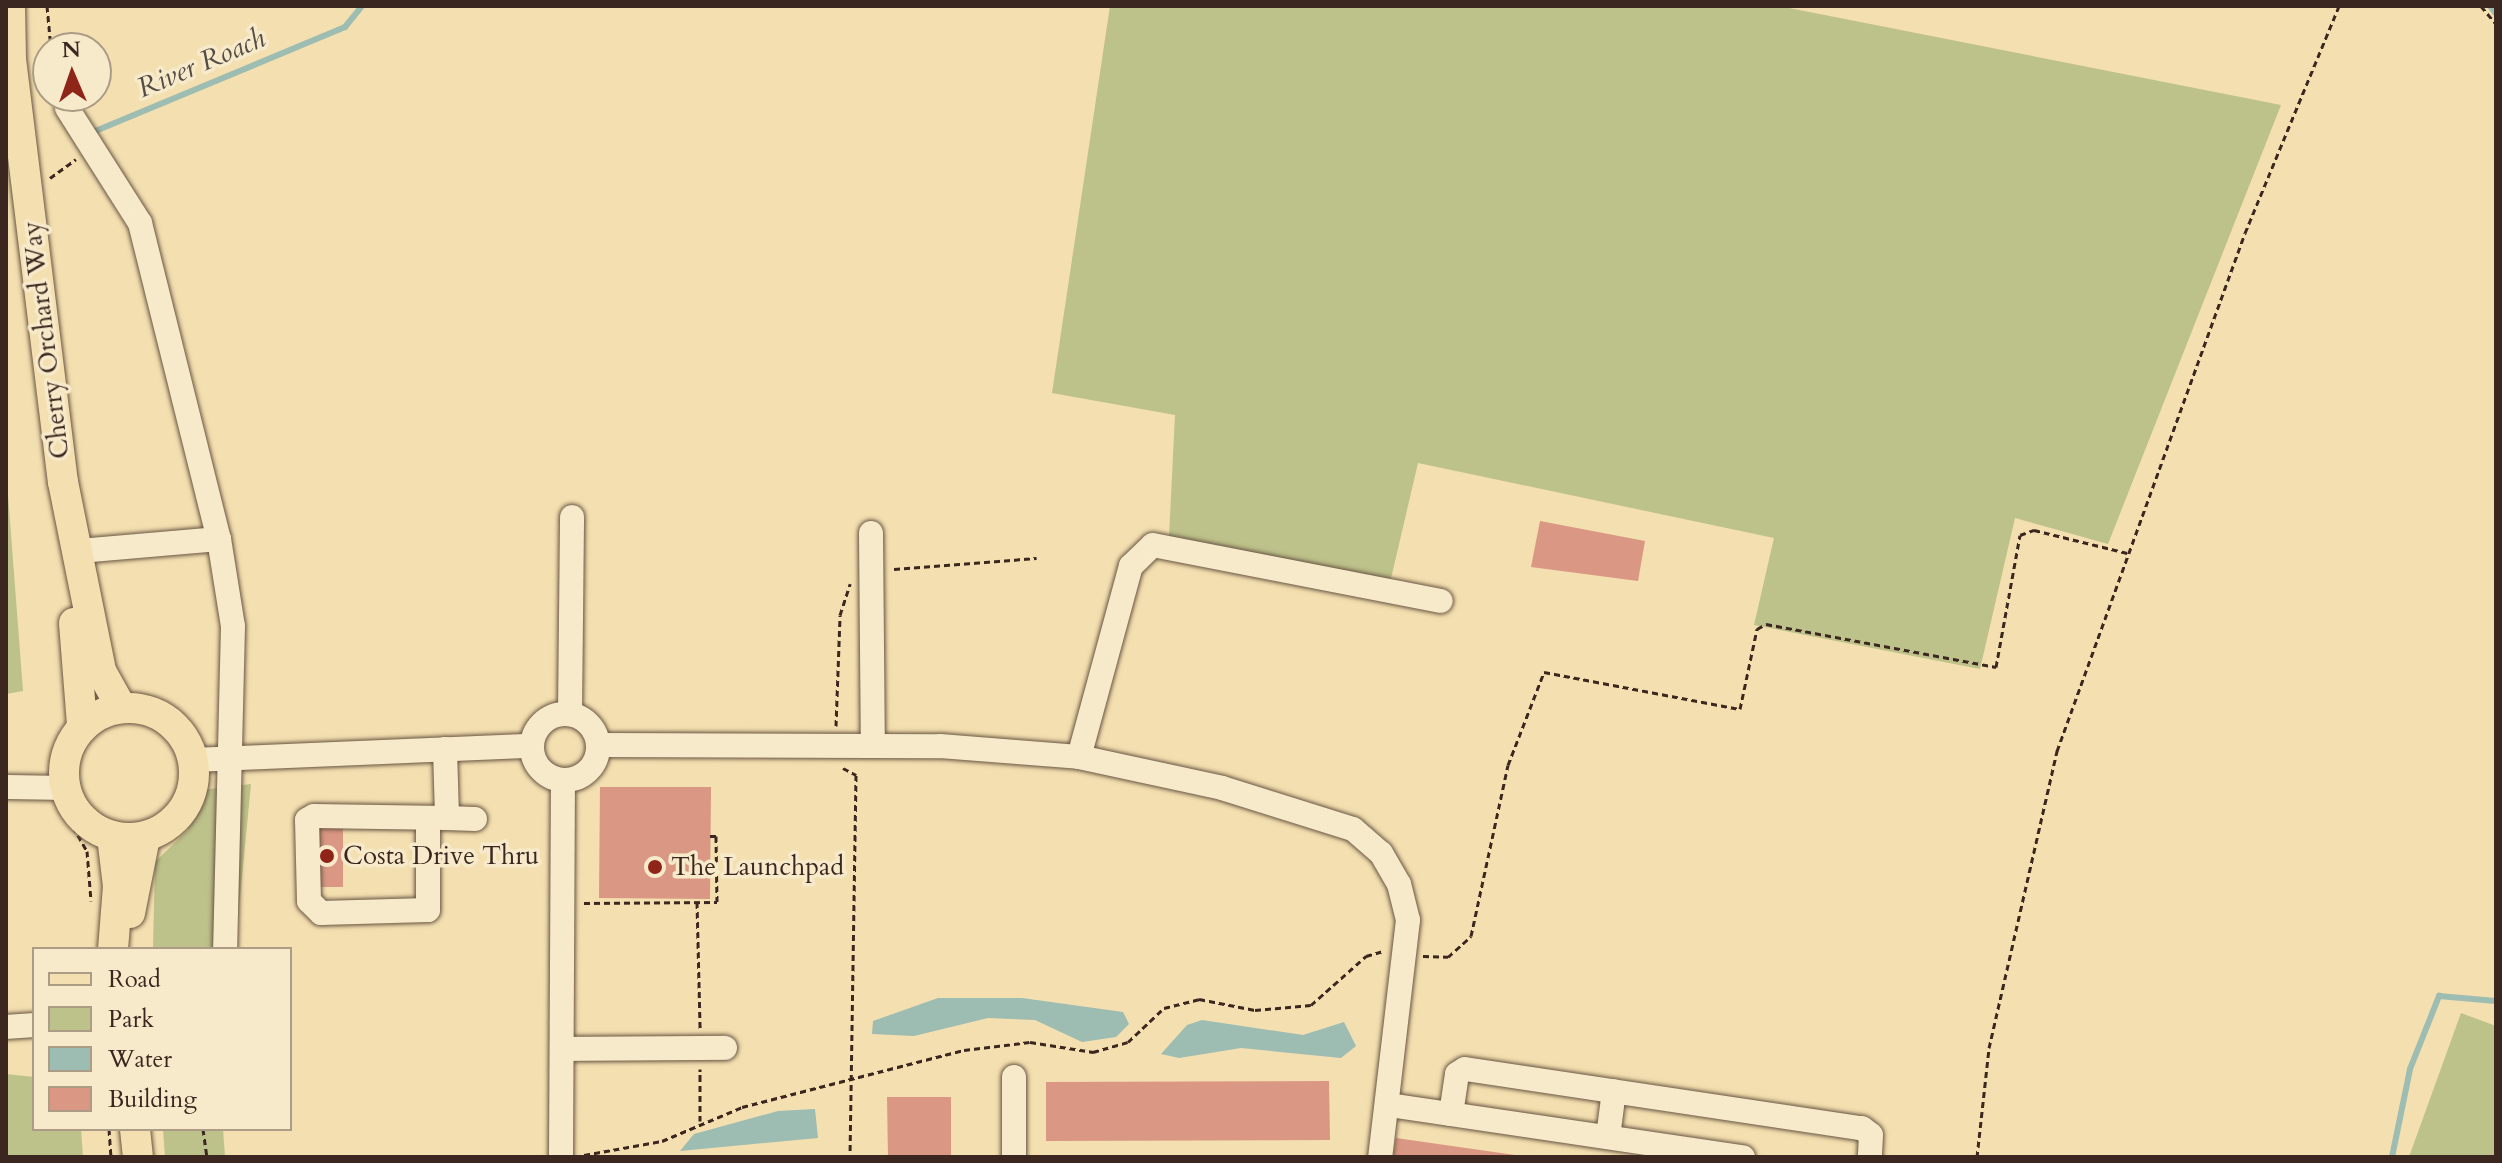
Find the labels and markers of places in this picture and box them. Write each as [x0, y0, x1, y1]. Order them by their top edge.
place label: Costa Drive Thru [343, 840, 539, 872]
marker: Costa Drive Thru [318, 847, 336, 865]
place label: The Launchpad [671, 851, 844, 883]
marker: The Launchpad [646, 858, 664, 876]

